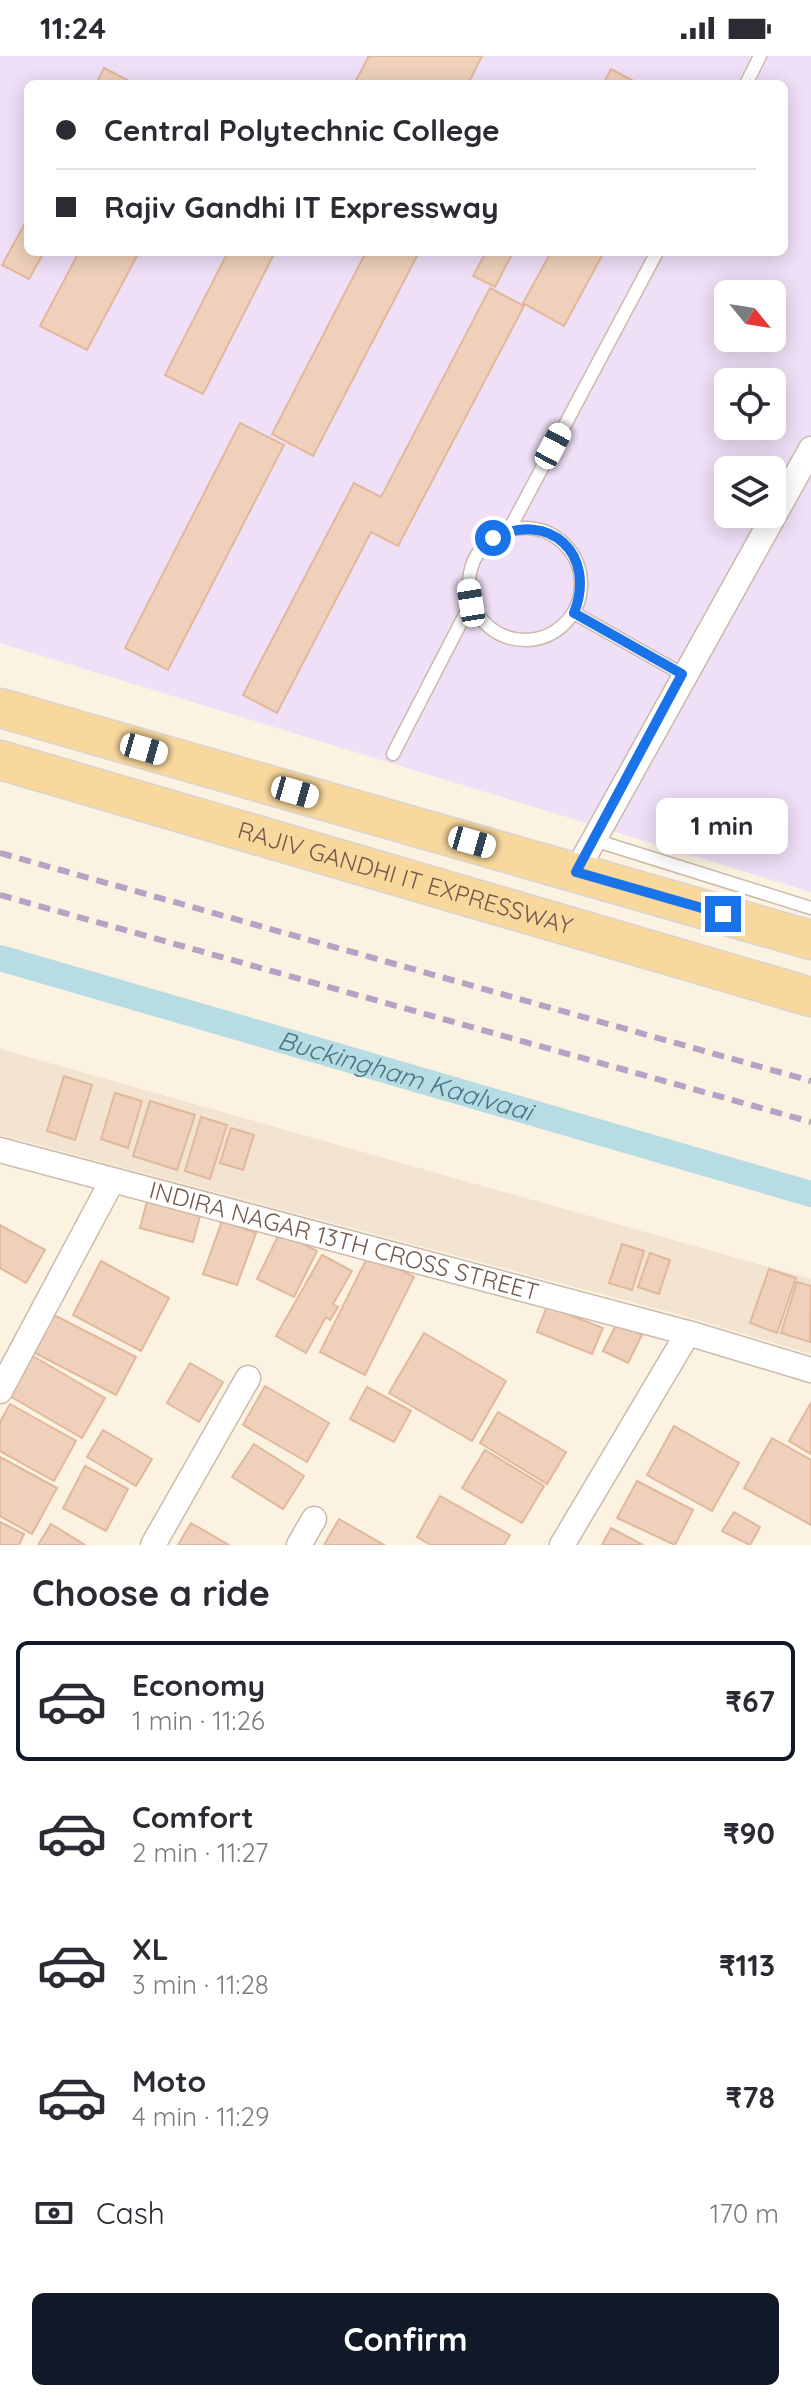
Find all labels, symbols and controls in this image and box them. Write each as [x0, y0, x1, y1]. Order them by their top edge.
text: 11:24 [40, 9, 106, 47]
text: Central Polytechnic College [104, 111, 500, 149]
text: Rajiv Gandhi IT Expressway [104, 188, 499, 226]
north arrow [714, 280, 786, 352]
map controls [714, 280, 786, 528]
button: locate [714, 368, 786, 440]
car [531, 419, 575, 473]
button: layers [714, 456, 786, 528]
route start [475, 520, 511, 556]
car [455, 577, 487, 629]
car [118, 731, 170, 767]
car [269, 774, 321, 810]
callout: 1 min [657, 798, 789, 854]
text: 1 min [691, 809, 754, 842]
street label: RAJIV GANDHI IT EXPRESSWAY [234, 814, 576, 941]
car [446, 824, 498, 860]
route end [705, 896, 741, 932]
water label: Buckingham Kaalvaai [274, 1023, 540, 1129]
street label: INDIRA NAGAR 13TH CROSS STREET [146, 1174, 542, 1307]
text: Choose a ride [32, 1570, 270, 1615]
icon: car [36, 1665, 108, 1737]
text: Economy [132, 1666, 265, 1704]
text: ₹67 [725, 1682, 775, 1720]
text: 1 min · 11:26 [132, 1704, 265, 1737]
icon: car [36, 1797, 108, 1869]
text: Comfort [132, 1798, 253, 1836]
text: ₹90 [723, 1814, 775, 1852]
text: 2 min · 11:27 [132, 1836, 268, 1869]
icon: car [36, 1929, 108, 2001]
text: XL [132, 1930, 169, 1968]
text: ₹113 [719, 1946, 775, 1984]
text: 3 min · 11:28 [132, 1968, 269, 2001]
icon: car [36, 2061, 108, 2133]
text: Moto [132, 2062, 206, 2100]
text: ₹78 [726, 2078, 775, 2116]
text: 4 min · 11:29 [132, 2100, 269, 2133]
icon: cash [32, 2191, 76, 2235]
text: Cash [96, 2194, 165, 2232]
text: 170 m [710, 2197, 779, 2230]
button: Confirm [32, 2293, 779, 2385]

